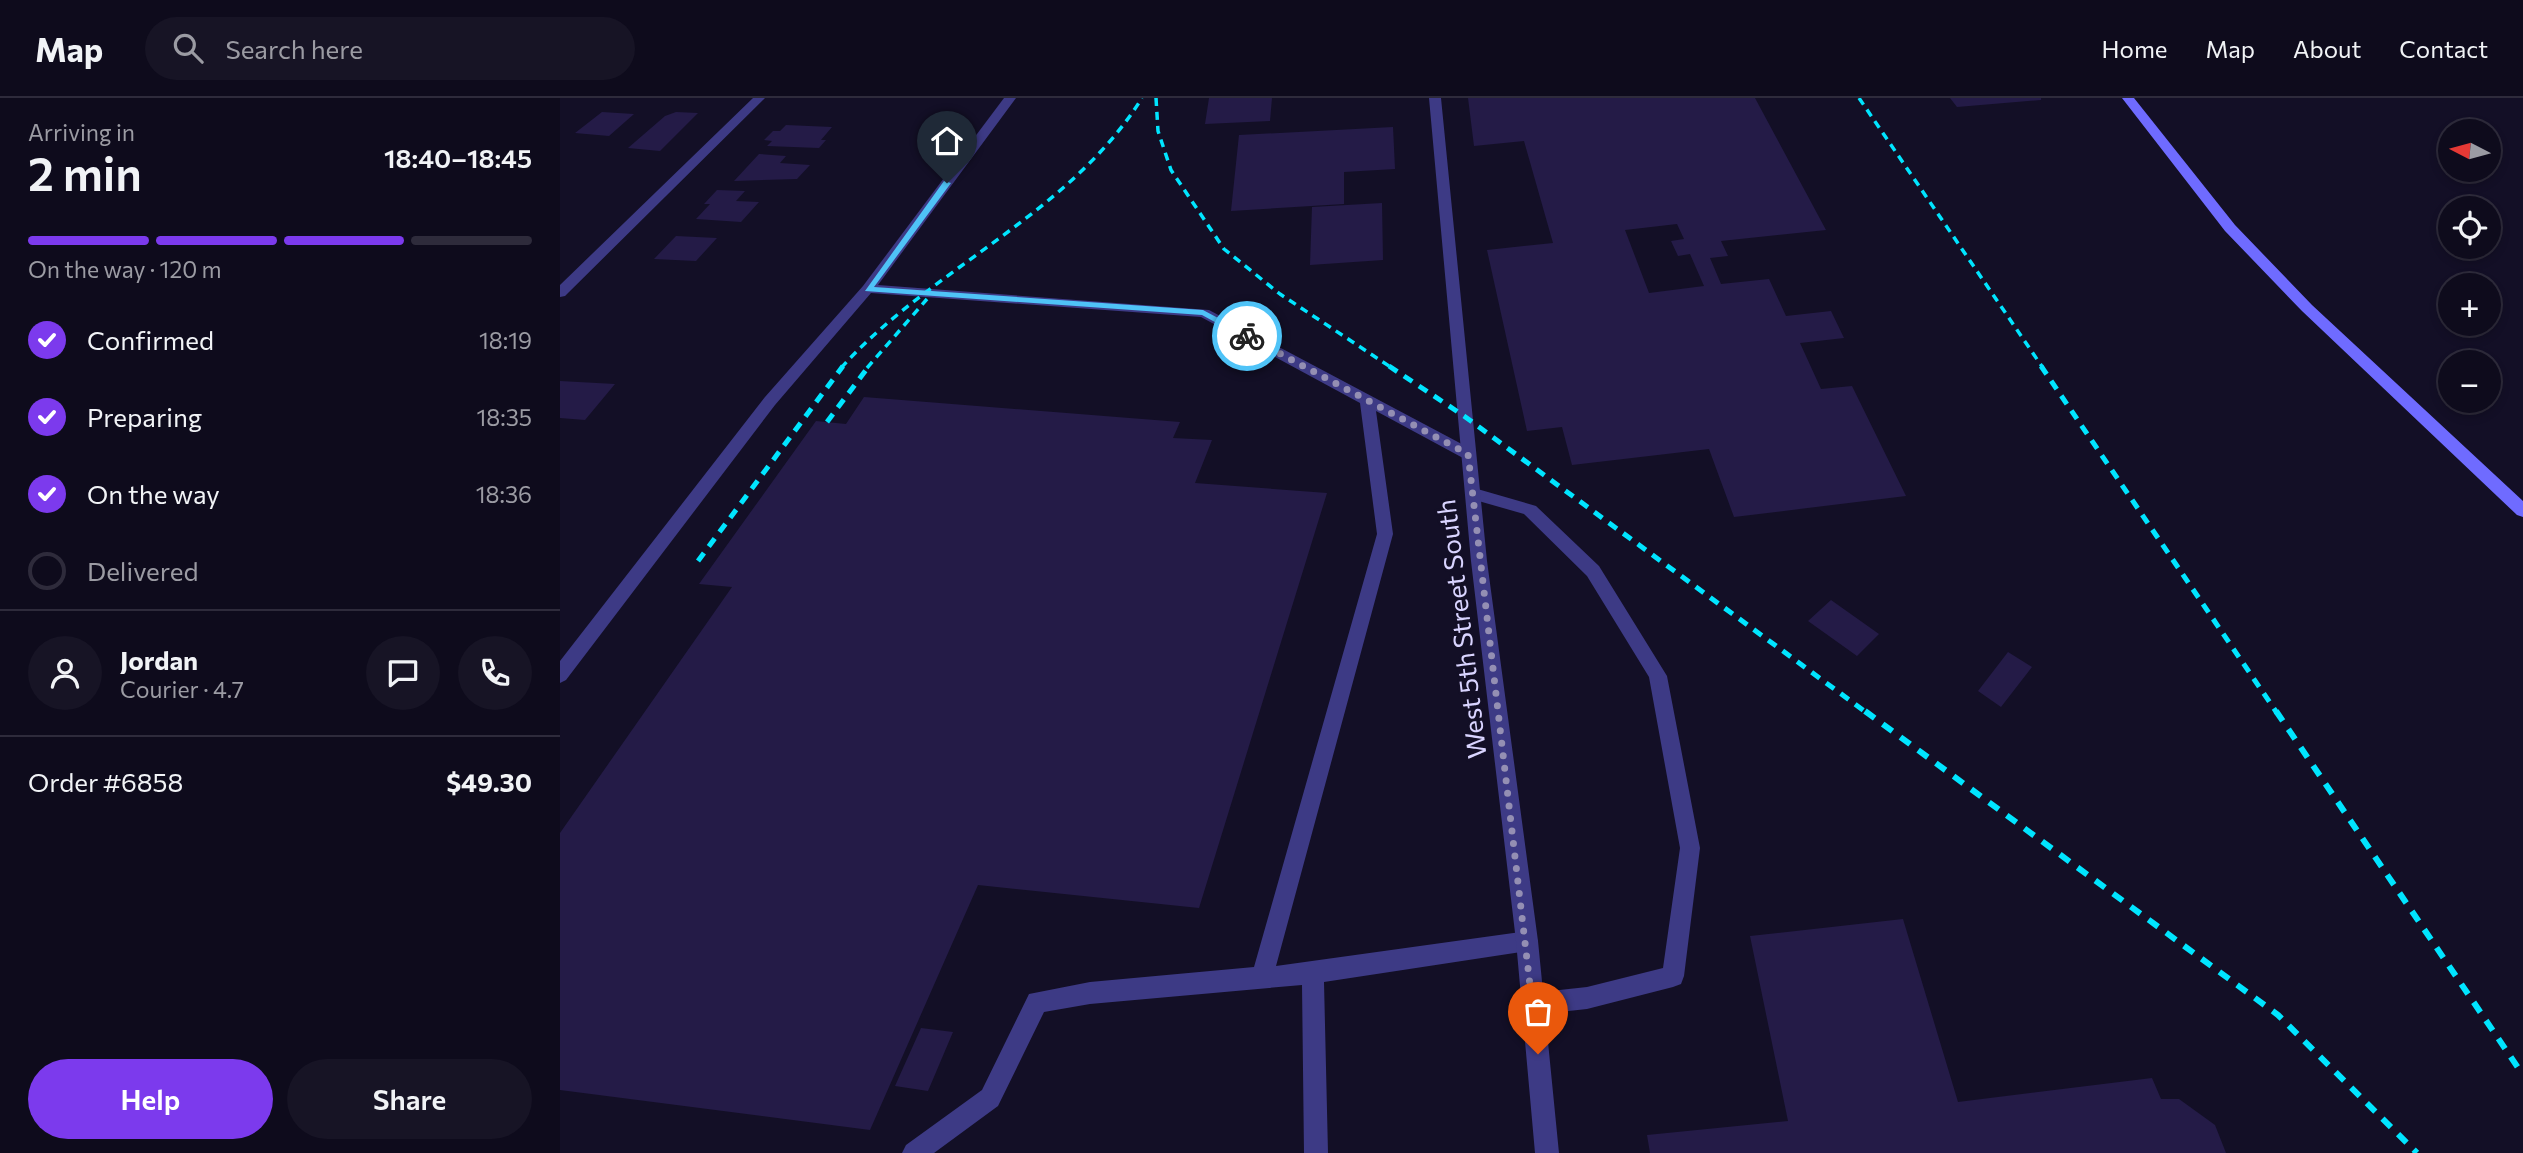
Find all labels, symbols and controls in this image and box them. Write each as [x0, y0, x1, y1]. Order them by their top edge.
search box [145, 17, 635, 80]
text: Map [35, 28, 103, 69]
icon: search [169, 29, 207, 67]
text: Search here [225, 33, 363, 64]
text: Home [2102, 34, 2168, 63]
text: Map [2206, 34, 2255, 63]
text: About [2293, 34, 2361, 63]
text: Contact [2399, 34, 2488, 63]
pin [917, 111, 977, 183]
text: Arriving in [28, 118, 135, 146]
north arrow [2438, 119, 2501, 182]
map controls [2438, 119, 2501, 413]
icon: home [928, 122, 966, 160]
text: 18:40–18:45 [384, 142, 532, 173]
text: 2 min [28, 144, 142, 200]
button: locate [2438, 196, 2501, 259]
text: On the way · 120 m [28, 255, 222, 283]
button: + [2438, 273, 2501, 336]
courier [1212, 301, 1282, 371]
icon: bike [1228, 317, 1266, 355]
icon: check [28, 321, 66, 359]
text: Confirmed [87, 324, 214, 355]
text: 18:19 [479, 326, 532, 354]
button: − [2438, 350, 2501, 413]
icon: check [28, 398, 66, 436]
text: Preparing [87, 401, 202, 432]
text: 18:35 [476, 403, 532, 431]
icon: check [28, 475, 66, 513]
text: On the way [87, 478, 220, 509]
text: 18:36 [476, 480, 532, 508]
street label: West 5th Street South [1429, 498, 1492, 760]
text: Delivered [87, 555, 198, 586]
button: person [28, 636, 102, 710]
button: chat [366, 636, 440, 710]
button: phone [458, 636, 532, 710]
text: Jordan [120, 644, 198, 675]
text: Courier · 4.7 [120, 675, 244, 703]
text: Order #6858 [28, 766, 183, 797]
text: $49.30 [446, 766, 532, 797]
pin [1508, 982, 1568, 1054]
icon: bag [1519, 993, 1557, 1031]
button: Help [28, 1059, 273, 1139]
button: Share [287, 1059, 532, 1139]

